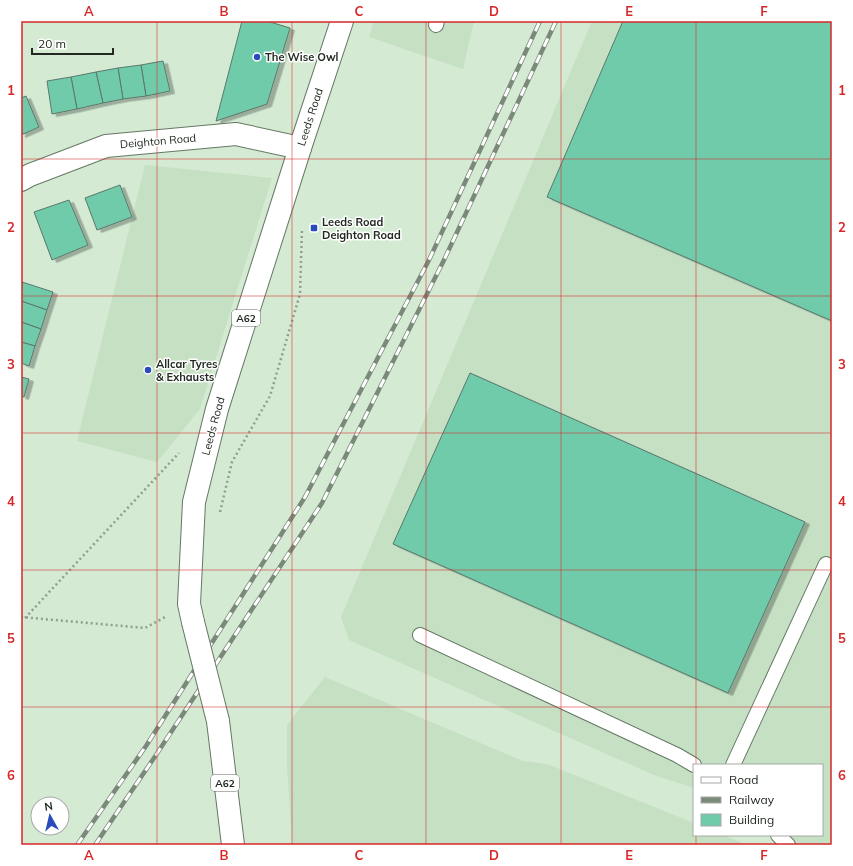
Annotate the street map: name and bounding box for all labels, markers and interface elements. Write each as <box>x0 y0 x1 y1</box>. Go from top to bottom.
text: A <box>84 3 94 19</box>
text: B <box>220 3 229 19</box>
text: C <box>355 3 364 19</box>
text: D <box>489 3 499 19</box>
text: E <box>625 3 633 19</box>
text: F <box>760 3 768 19</box>
scale bar <box>32 30 113 56</box>
text: 20 m <box>38 36 66 51</box>
place label: The Wise Owl <box>265 50 339 64</box>
marker: The Wise Owl <box>252 52 262 62</box>
text: 1 <box>7 82 15 98</box>
text: 1 <box>838 82 846 98</box>
street label: Leeds Road <box>294 86 326 148</box>
street label: Deighton Road <box>119 131 197 151</box>
place label: Leeds Road Deighton Road <box>322 215 401 242</box>
text: 2 <box>7 219 15 235</box>
text: 2 <box>838 219 846 235</box>
marker: Leeds Road Deighton Road <box>309 223 319 233</box>
road number: A62 <box>232 310 260 326</box>
text: 3 <box>7 356 15 372</box>
text: 3 <box>838 356 846 372</box>
place label: Allcar Tyres & Exhausts <box>156 357 218 384</box>
marker: Allcar Tyres & Exhausts <box>143 365 153 375</box>
street label: Leeds Road <box>198 395 228 457</box>
text: 4 <box>7 493 15 509</box>
text: 4 <box>838 493 846 509</box>
text: 5 <box>7 630 15 646</box>
text: 5 <box>838 630 846 646</box>
legend <box>693 764 823 836</box>
text: 6 <box>7 767 15 783</box>
text: 6 <box>838 767 846 783</box>
text: Road <box>729 772 758 787</box>
road number: A62 <box>211 775 239 791</box>
text: Railway <box>729 792 775 807</box>
north arrow <box>30 796 70 836</box>
text: N <box>44 799 54 814</box>
text: Building <box>729 812 774 827</box>
text: A <box>84 847 94 863</box>
text: B <box>220 847 229 863</box>
text: C <box>355 847 364 863</box>
text: D <box>489 847 499 863</box>
text: E <box>625 847 633 863</box>
text: F <box>760 847 768 863</box>

